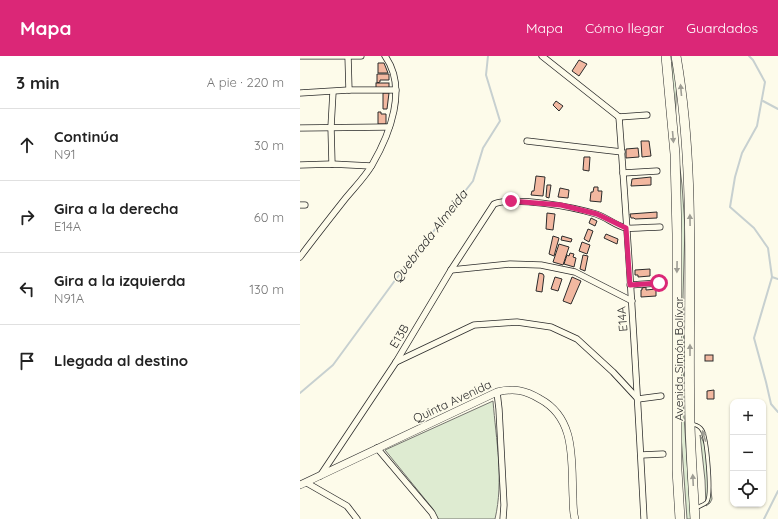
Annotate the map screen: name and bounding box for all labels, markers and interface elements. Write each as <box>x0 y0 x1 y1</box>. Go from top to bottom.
text: Mapa <box>20 16 71 40</box>
text: Mapa <box>526 19 563 37</box>
text: Cómo llegar <box>585 19 664 37</box>
text: Guardados <box>686 19 758 37</box>
text: 3 min <box>16 72 60 93</box>
text: A pie · 220 m <box>207 74 284 90</box>
one-way arrow <box>678 84 684 96</box>
text: Continúa <box>54 127 119 146</box>
one-way arrow <box>670 131 677 143</box>
icon: ahead <box>16 134 38 156</box>
text: 30 m <box>254 137 284 153</box>
text: N91 <box>54 146 76 162</box>
water label: Quebrada Almeida <box>388 185 471 286</box>
route end <box>502 192 520 210</box>
text: Gira a la derecha <box>54 199 179 218</box>
icon: right <box>16 206 38 228</box>
text: 60 m <box>254 209 284 225</box>
one-way arrow <box>687 213 693 226</box>
text: E14A <box>54 218 81 234</box>
one-way arrow <box>674 261 680 274</box>
text: Gira a la izquierda <box>54 271 186 290</box>
route start <box>650 274 668 292</box>
icon: left <box>16 278 38 300</box>
text: 130 m <box>249 281 284 297</box>
text: N91A <box>54 290 84 306</box>
street label: Avenida Simón Bolívar <box>671 297 686 421</box>
street label: E14A <box>613 306 631 332</box>
street label: E13B <box>386 321 412 351</box>
one-way arrow <box>687 343 693 356</box>
icon: arrive <box>16 350 38 372</box>
text: Llegada al destino <box>54 351 188 370</box>
street label: Quinta Avenida <box>410 376 494 426</box>
map controls <box>730 399 766 507</box>
button: + <box>730 399 766 435</box>
one-way arrow <box>701 430 707 442</box>
button: − <box>730 435 766 471</box>
button: locate <box>730 471 766 507</box>
one-way arrow <box>689 474 696 486</box>

